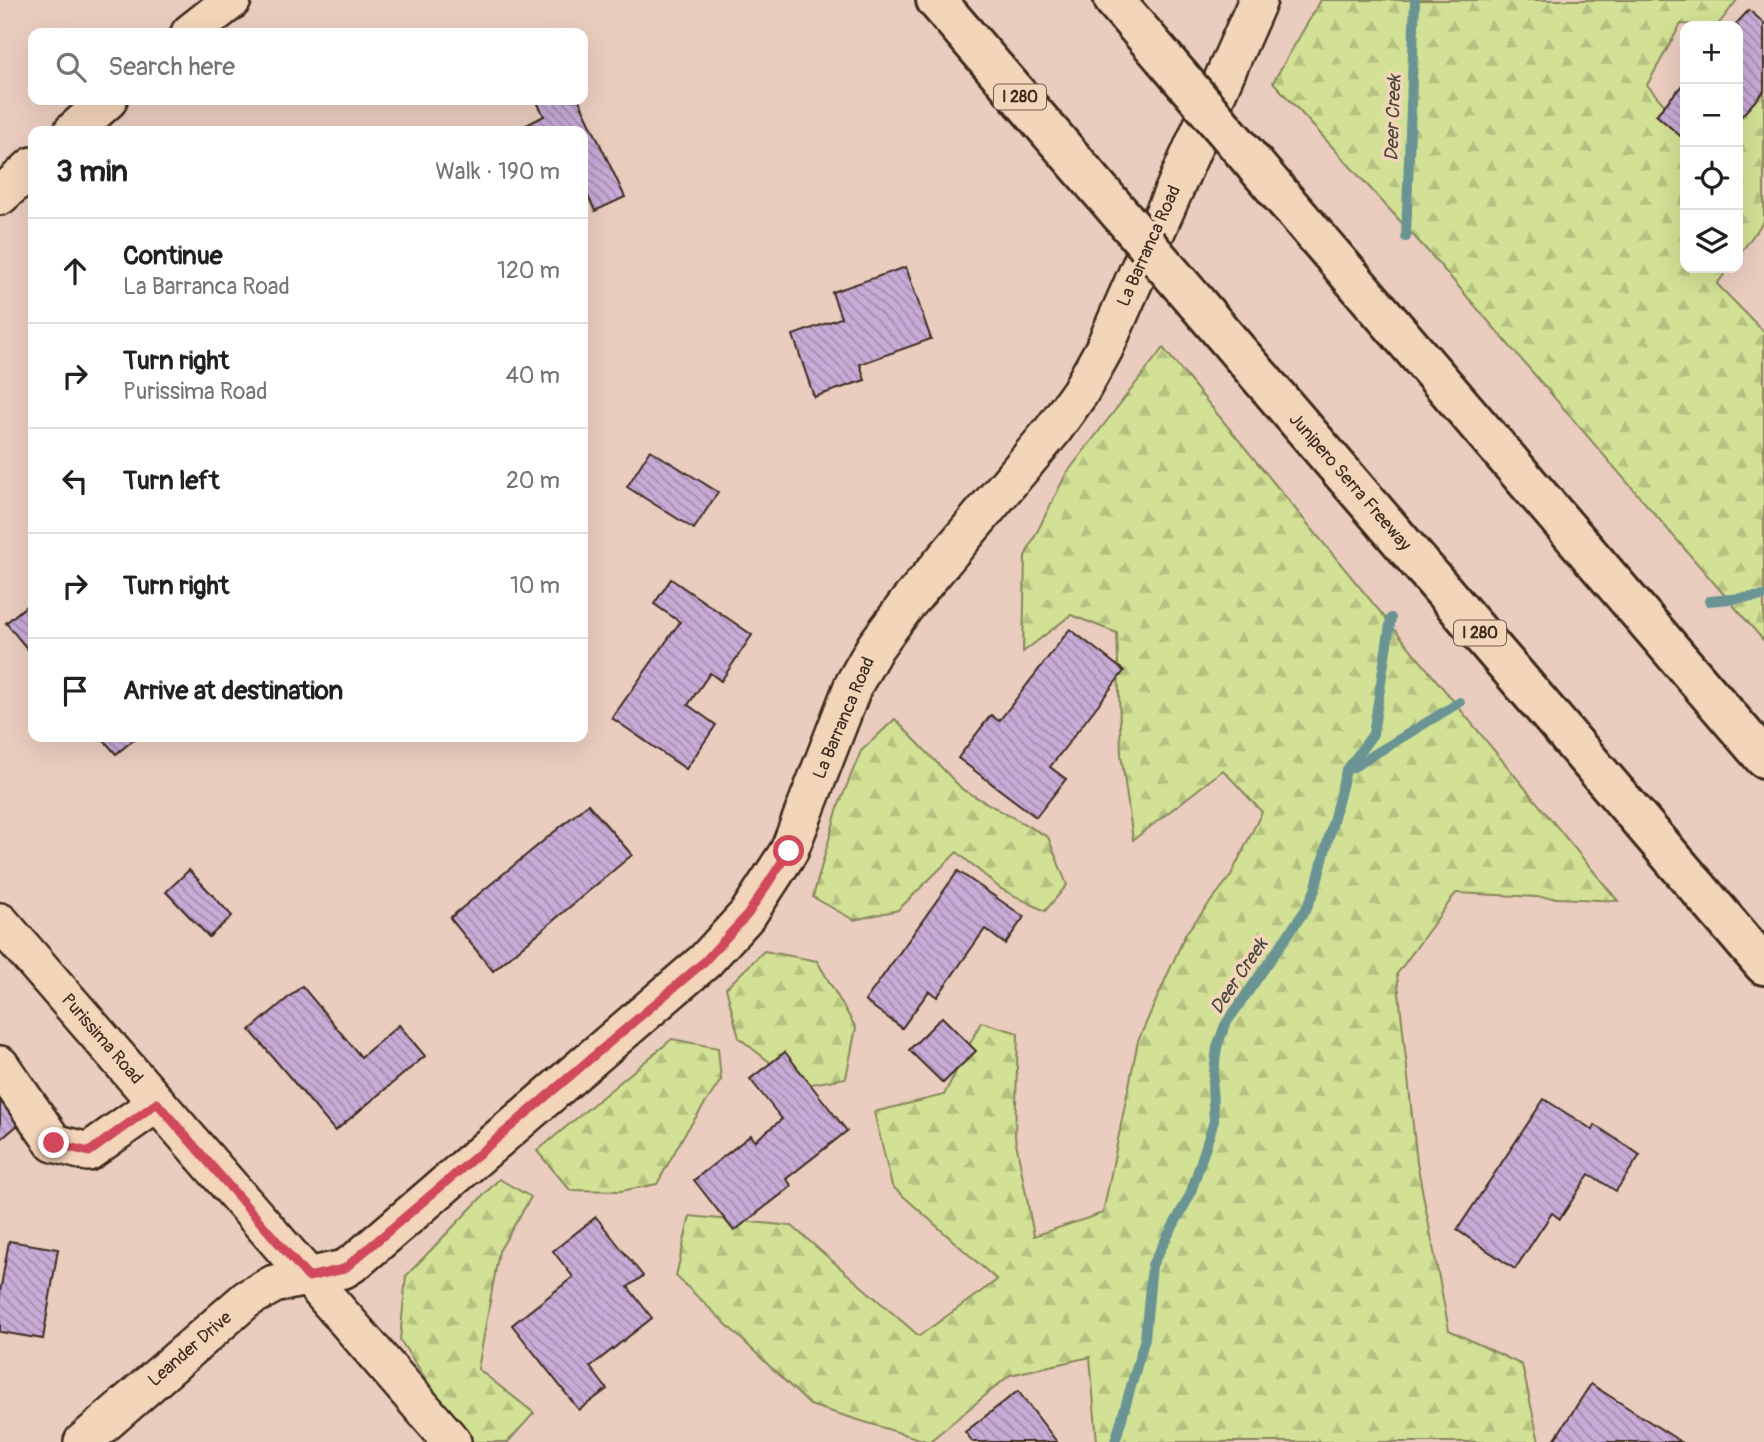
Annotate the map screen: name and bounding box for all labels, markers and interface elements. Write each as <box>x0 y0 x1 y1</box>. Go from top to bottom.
map controls <box>1680 21 1743 273</box>
button: + <box>1680 21 1743 84</box>
search box <box>28 28 588 105</box>
icon: search <box>52 48 90 86</box>
text: Search here <box>108 51 235 83</box>
water label: Deer Creek <box>1380 72 1407 162</box>
button: − <box>1680 84 1743 147</box>
road number: I 280 <box>994 85 1046 110</box>
button: locate <box>1680 147 1743 210</box>
text: 3 min <box>56 153 128 190</box>
text: Walk · 190 m <box>435 157 560 186</box>
street label: La Barranca Road <box>1112 182 1186 310</box>
button: layers <box>1680 210 1743 273</box>
text: Continue <box>123 240 223 272</box>
icon: ahead <box>56 252 94 290</box>
text: 120 m <box>497 256 560 285</box>
text: La Barranca Road <box>123 272 290 301</box>
text: Turn right <box>123 345 229 377</box>
icon: right <box>56 357 94 395</box>
text: 40 m <box>506 361 560 390</box>
text: Purissima Road <box>123 377 267 406</box>
street label: Junipero Serra Freeway <box>1284 408 1416 556</box>
icon: left <box>56 462 94 500</box>
text: Turn left <box>123 465 219 497</box>
text: 20 m <box>506 466 560 495</box>
icon: right <box>56 567 94 605</box>
text: Turn right <box>123 570 229 602</box>
text: 10 m <box>510 571 560 600</box>
road number: I 280 <box>1454 620 1506 646</box>
street label: La Barranca Road <box>808 653 880 783</box>
icon: arrive <box>56 672 94 710</box>
text: Arrive at destination <box>123 675 343 707</box>
route start <box>773 835 804 866</box>
water label: Deer Creek <box>1205 932 1274 1019</box>
street label: Purissima Road <box>56 989 148 1089</box>
route end <box>38 1127 69 1158</box>
street label: Leander Drive <box>143 1306 237 1392</box>

